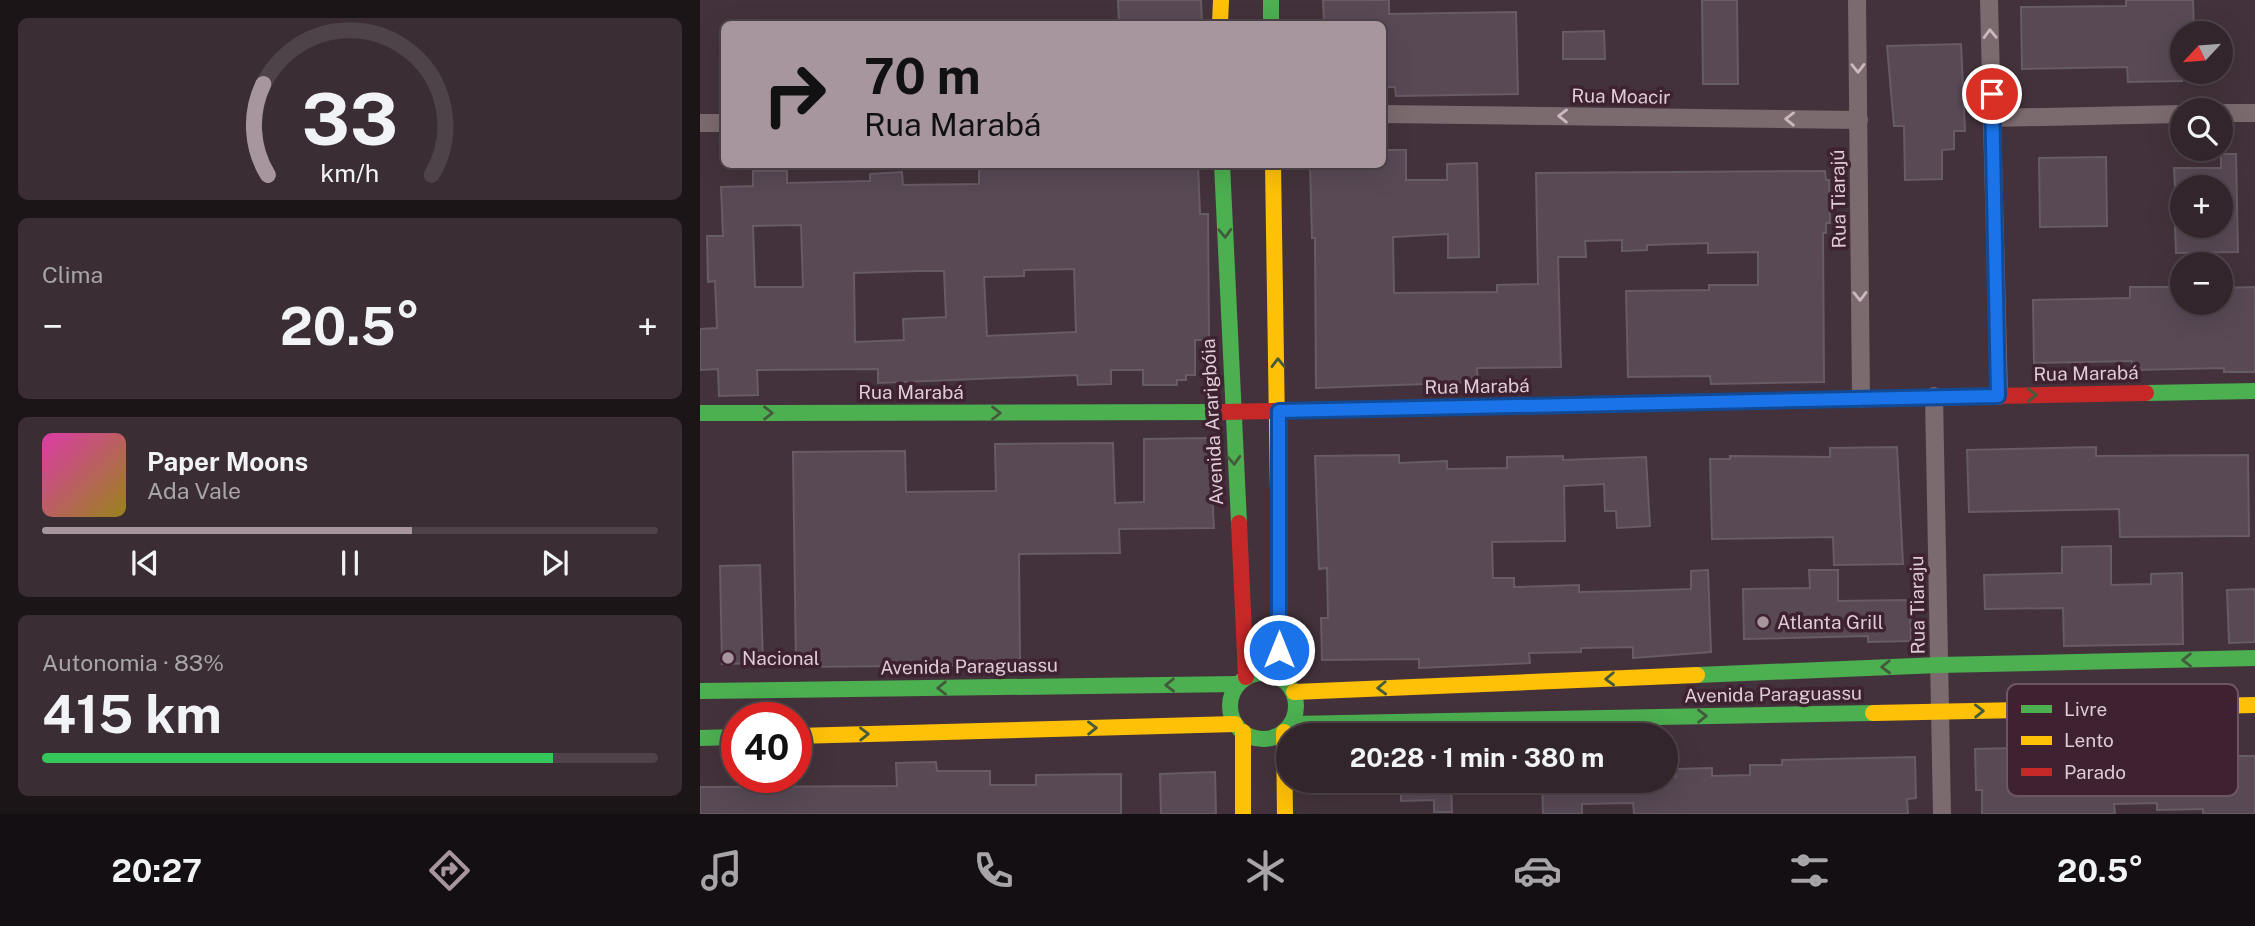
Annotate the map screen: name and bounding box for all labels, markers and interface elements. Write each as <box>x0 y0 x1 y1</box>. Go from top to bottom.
north arrow <box>2170 21 2233 84</box>
map controls <box>2170 21 2233 315</box>
one-way arrow <box>1983 28 1998 39</box>
text: 70 m <box>864 47 981 105</box>
icon: right <box>749 49 840 140</box>
one-way arrow <box>1850 63 1866 74</box>
pin <box>1962 64 2022 124</box>
icon: arrive <box>1973 75 2011 113</box>
text: 33 <box>302 76 398 161</box>
street label: Rua Moacir <box>1571 84 1671 108</box>
button: search <box>2170 98 2233 161</box>
text: Rua Marabá <box>864 106 1042 143</box>
one-way arrow <box>1557 108 1568 124</box>
one-way arrow <box>1785 111 1795 127</box>
street label: Rua Tiarajú <box>1826 149 1850 249</box>
text: km/h <box>321 158 379 188</box>
button: + <box>2170 175 2233 238</box>
one-way arrow <box>1217 227 1232 238</box>
button: − <box>2170 252 2233 315</box>
text: Clima <box>42 261 103 288</box>
one-way arrow <box>1852 291 1868 301</box>
text: 20.5° <box>280 296 420 357</box>
text: − <box>42 304 63 349</box>
text: + <box>637 304 658 349</box>
street label: Avenida Ararigbóia <box>1197 338 1227 506</box>
one-way arrow <box>1270 357 1286 368</box>
street label: Rua Marabá <box>2033 361 2139 385</box>
street label: Rua Marabá <box>1424 374 1530 398</box>
street label: Rua Marabá <box>858 381 964 403</box>
one-way arrow <box>2027 387 2037 403</box>
one-way arrow <box>763 405 774 421</box>
one-way arrow <box>991 405 1001 421</box>
text: Paper Moons <box>147 446 308 477</box>
one-way arrow <box>1227 455 1242 466</box>
text: Ada Vale <box>147 477 241 504</box>
icon: previous <box>126 544 164 582</box>
icon: pause <box>331 544 369 582</box>
icon: next <box>536 544 574 582</box>
street label: Rua Tiaraju <box>1905 555 1929 655</box>
place label: Atlanta Grill <box>1777 611 1883 633</box>
position arrow <box>1242 613 1316 687</box>
marker: Atlanta Grill <box>1755 614 1771 630</box>
place label: Nacional <box>742 647 820 669</box>
text: Autonomia · 83% <box>42 649 224 676</box>
marker: Nacional <box>720 650 736 666</box>
one-way arrow <box>2181 652 2192 667</box>
street label: Avenida Paraguassu <box>880 653 1058 679</box>
one-way arrow <box>1880 659 1891 674</box>
one-way arrow <box>1604 671 1615 686</box>
one-way arrow <box>1164 677 1175 692</box>
one-way arrow <box>937 680 947 696</box>
one-way arrow <box>1377 681 1388 696</box>
street label: Avenida Paraguassu <box>1684 681 1862 707</box>
text: 415 km <box>42 684 222 745</box>
legend <box>2007 684 2238 796</box>
text: Livre <box>2064 698 2107 720</box>
speed limit sign: 40 <box>721 702 812 793</box>
one-way arrow <box>1974 703 1985 718</box>
one-way arrow <box>1698 708 1708 724</box>
one-way arrow <box>1087 720 1098 736</box>
one-way arrow <box>860 726 870 742</box>
text: Lento <box>2064 729 2114 751</box>
text: 20:28 · 1 min · 380 m <box>1350 742 1604 773</box>
text: Parado <box>2064 761 2126 783</box>
icon: directions <box>425 846 474 895</box>
icon: music <box>697 846 746 895</box>
icon: phone <box>969 846 1018 895</box>
icon: climate <box>1241 846 1290 895</box>
icon: car <box>1513 846 1562 895</box>
icon: filters <box>1785 846 1834 895</box>
text: 20:27 <box>112 852 202 889</box>
text: 20.5° <box>2057 852 2143 889</box>

